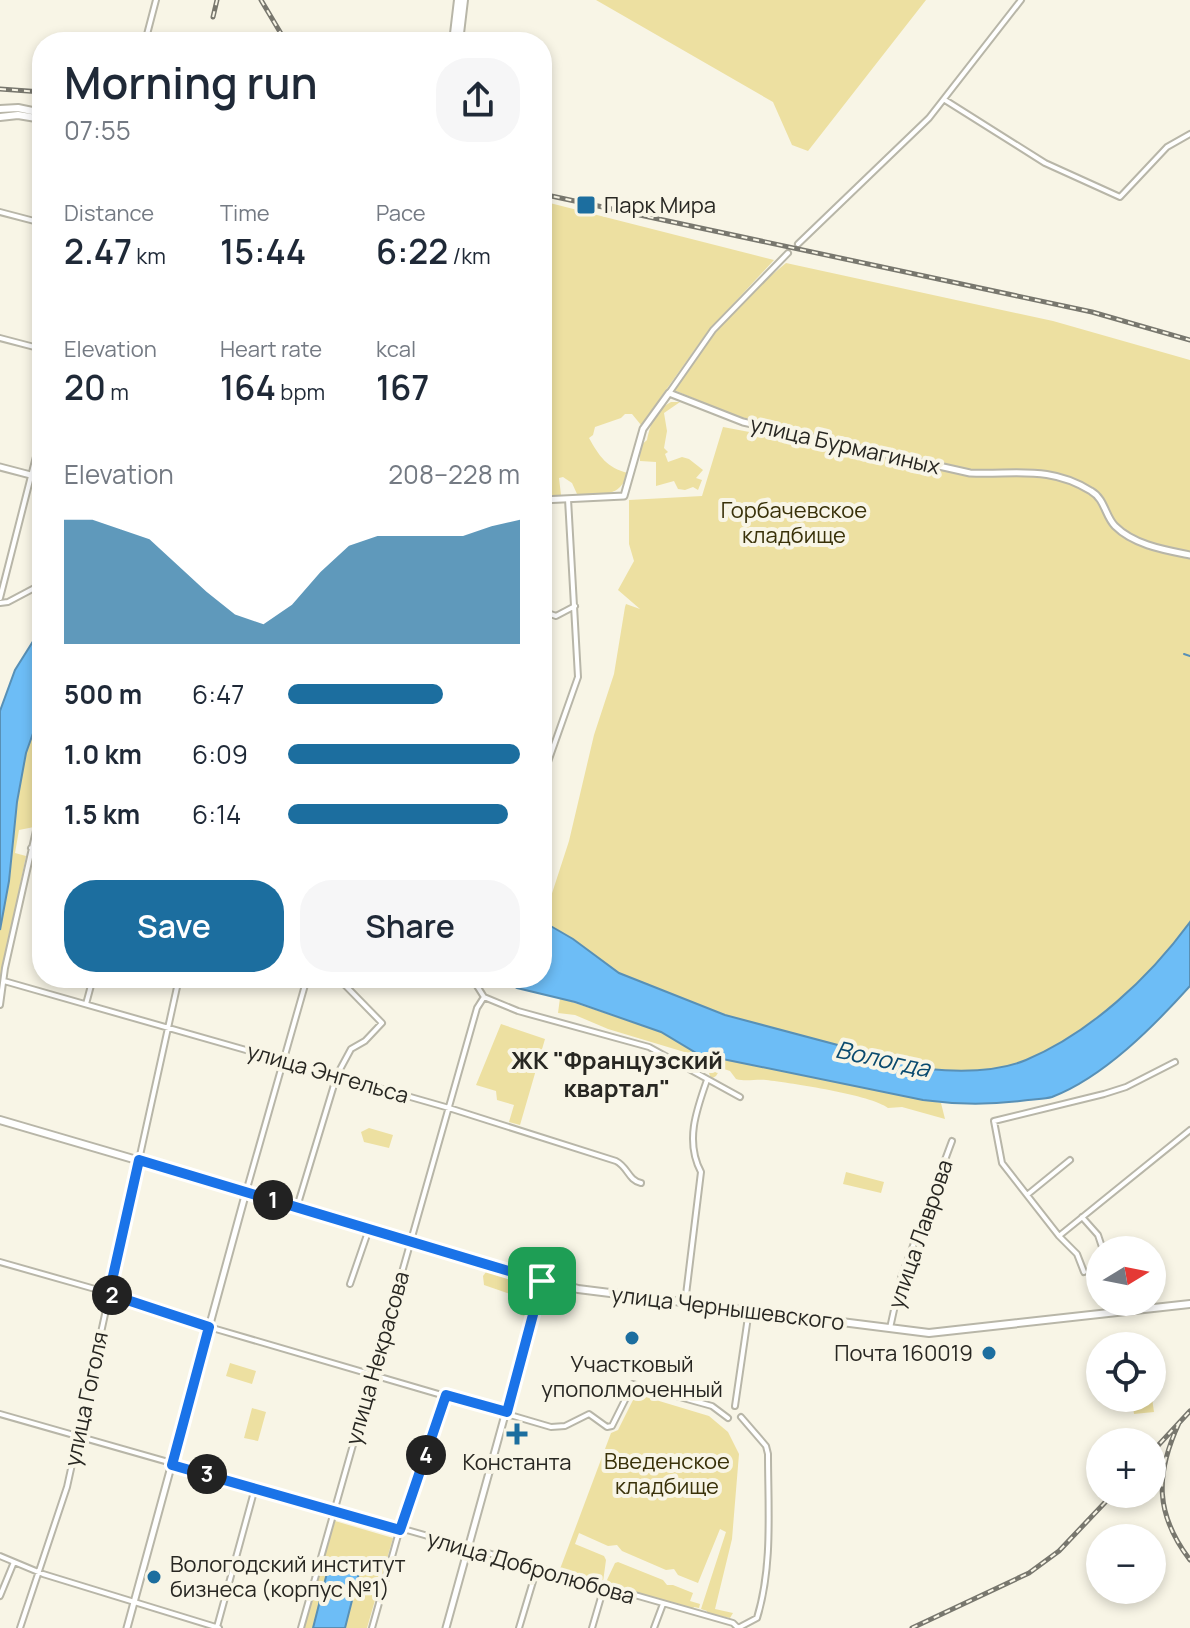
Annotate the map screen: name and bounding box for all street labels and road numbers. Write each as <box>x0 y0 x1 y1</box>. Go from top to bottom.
street label: улица Бурмагиных <box>747 409 943 482</box>
street label: улица Энгельса <box>244 1036 412 1110</box>
street label: улица Лаврова <box>880 1155 960 1313</box>
street label: улица Некрасова <box>338 1268 416 1448</box>
street label: улица Чернышевского <box>610 1279 846 1337</box>
street label: улица Гоголя <box>57 1329 115 1469</box>
street label: улица Добролюбова <box>424 1523 638 1611</box>

